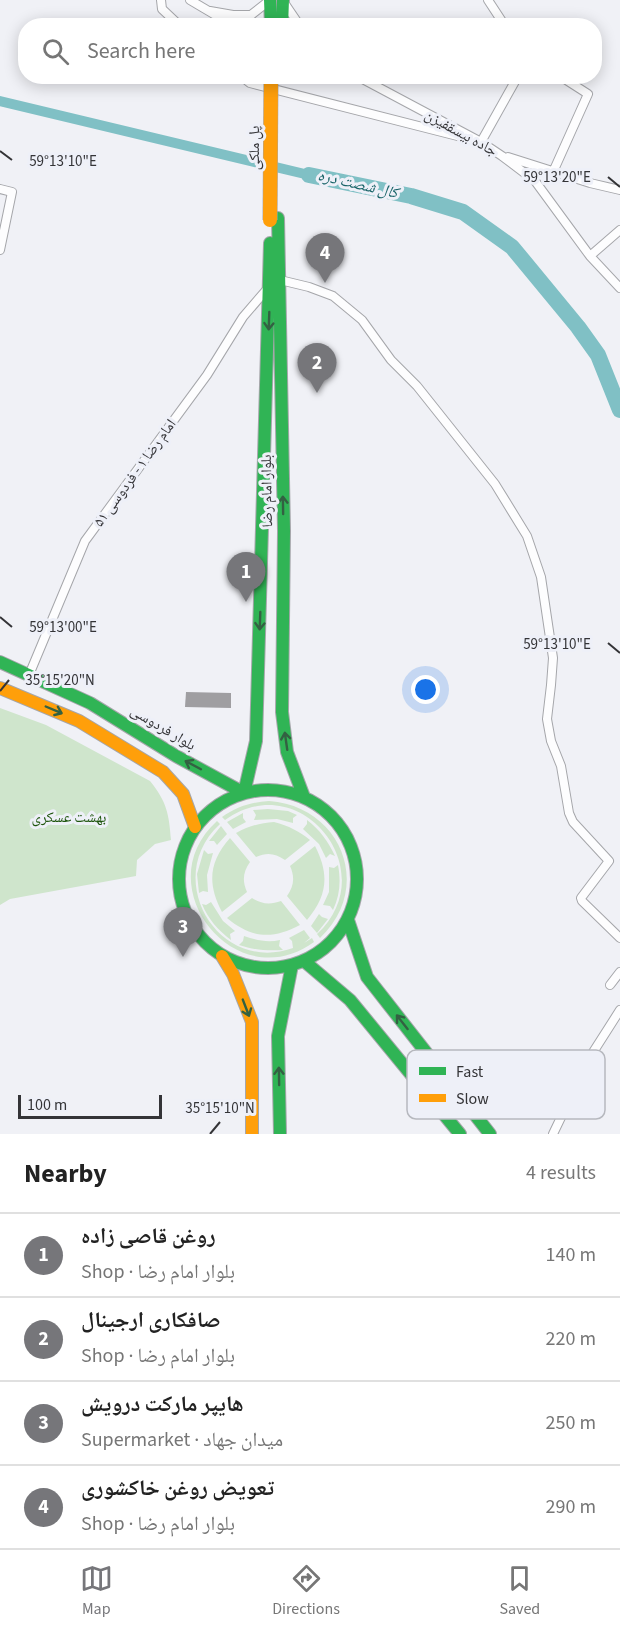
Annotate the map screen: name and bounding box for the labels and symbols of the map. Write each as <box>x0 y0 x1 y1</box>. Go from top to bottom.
street label: جاده بیسقفیزن <box>421 104 501 162</box>
street label: پل ملکی <box>244 126 265 170</box>
text: 59°13'10"E <box>29 151 97 172</box>
water label: کال شصت دره <box>316 164 403 204</box>
text: 59°13'20"E <box>523 167 591 188</box>
pin: 4 <box>306 234 344 283</box>
one-way arrow <box>263 310 274 330</box>
pin: 2 <box>298 344 336 393</box>
street label: امام رضا ۱ - فردوسی ۵۱ <box>89 415 181 531</box>
street label: بلوار امام رضا <box>256 454 278 528</box>
one-way arrow <box>278 495 289 515</box>
pin: 1 <box>226 552 266 602</box>
one-way arrow <box>255 610 266 630</box>
text: 59°13'00"E <box>29 617 97 638</box>
text: 59°13'10"E <box>523 634 591 655</box>
text: 35°15'20"N <box>25 670 95 691</box>
your location <box>411 675 440 704</box>
street label: بلوار فردوسی <box>126 700 200 756</box>
one-way arrow <box>45 706 63 717</box>
one-way arrow <box>280 732 291 752</box>
one-way arrow <box>185 759 202 771</box>
park label: بهشت عسکری <box>32 807 106 828</box>
pin: 3 <box>164 908 202 957</box>
one-way arrow <box>242 999 253 1017</box>
one-way arrow <box>396 1014 409 1030</box>
legend <box>407 1050 605 1119</box>
text: Fast <box>456 1061 484 1083</box>
one-way arrow <box>273 1066 285 1086</box>
text: Slow <box>456 1088 489 1110</box>
scale bar <box>18 1092 162 1120</box>
text: 35°15'10"N <box>185 1098 255 1119</box>

